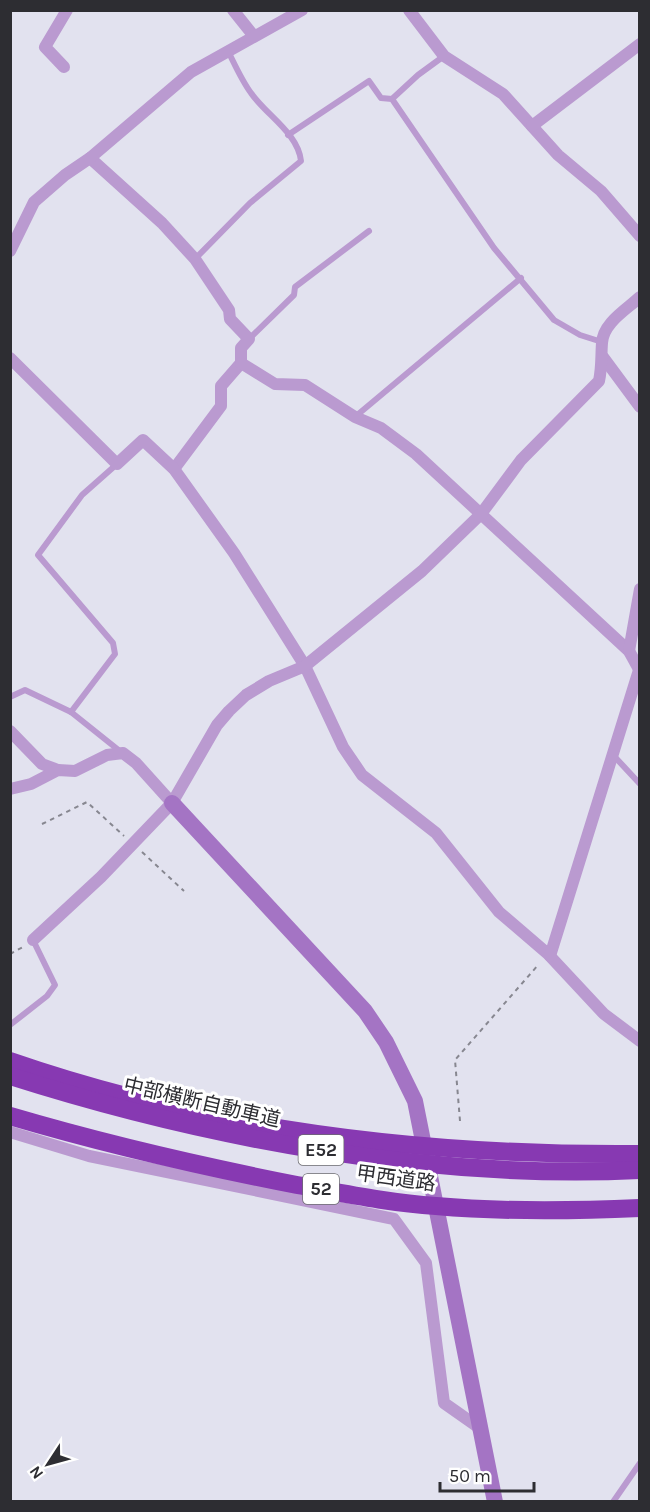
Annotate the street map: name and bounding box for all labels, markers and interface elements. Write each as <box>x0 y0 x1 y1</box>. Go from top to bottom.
street label: 中部横断自動車道 <box>121 1073 282 1132</box>
road number: E52 <box>298 1135 344 1165</box>
street label: 甲西道路 <box>355 1162 437 1195</box>
road number: 52 <box>303 1174 339 1204</box>
north arrow <box>18 1434 78 1494</box>
scale bar <box>440 1455 534 1493</box>
text: N <box>25 1462 47 1483</box>
text: 50 m <box>449 1465 491 1487</box>

